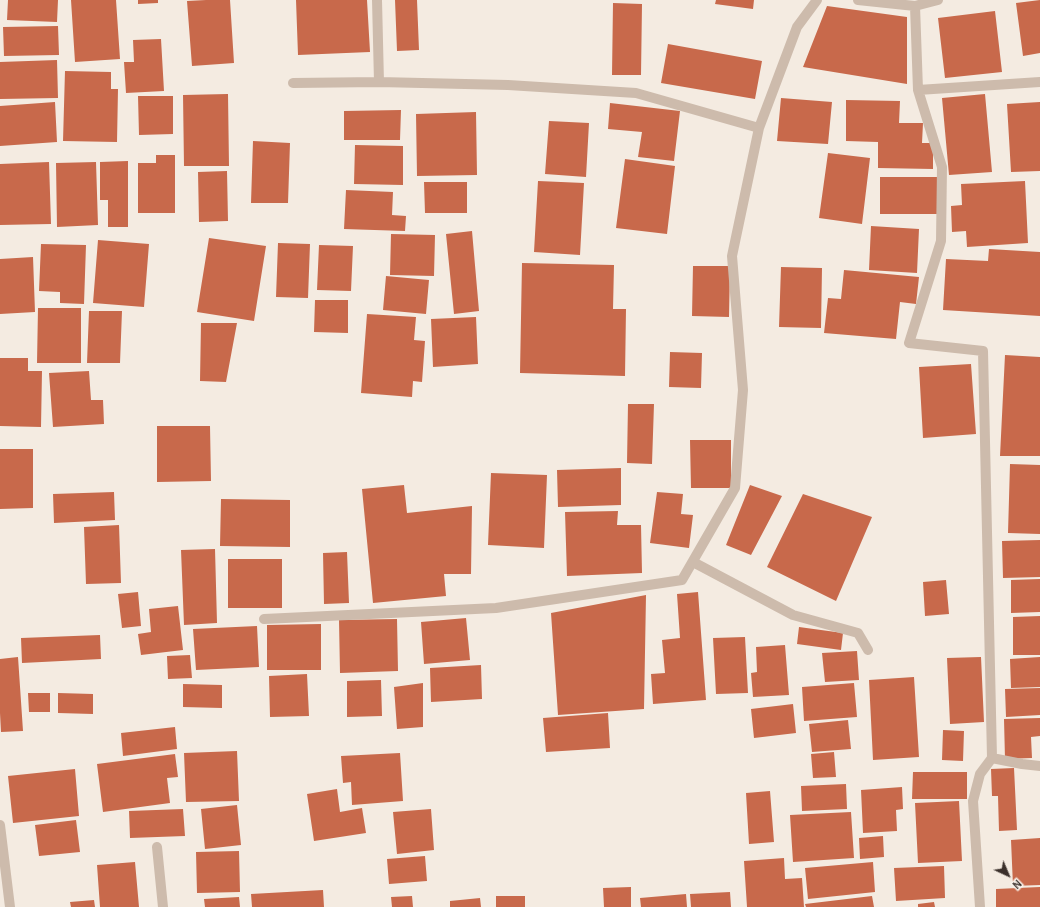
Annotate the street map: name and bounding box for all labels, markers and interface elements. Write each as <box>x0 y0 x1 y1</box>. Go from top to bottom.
north arrow <box>988 855 1028 895</box>
text: N <box>1009 877 1024 891</box>

